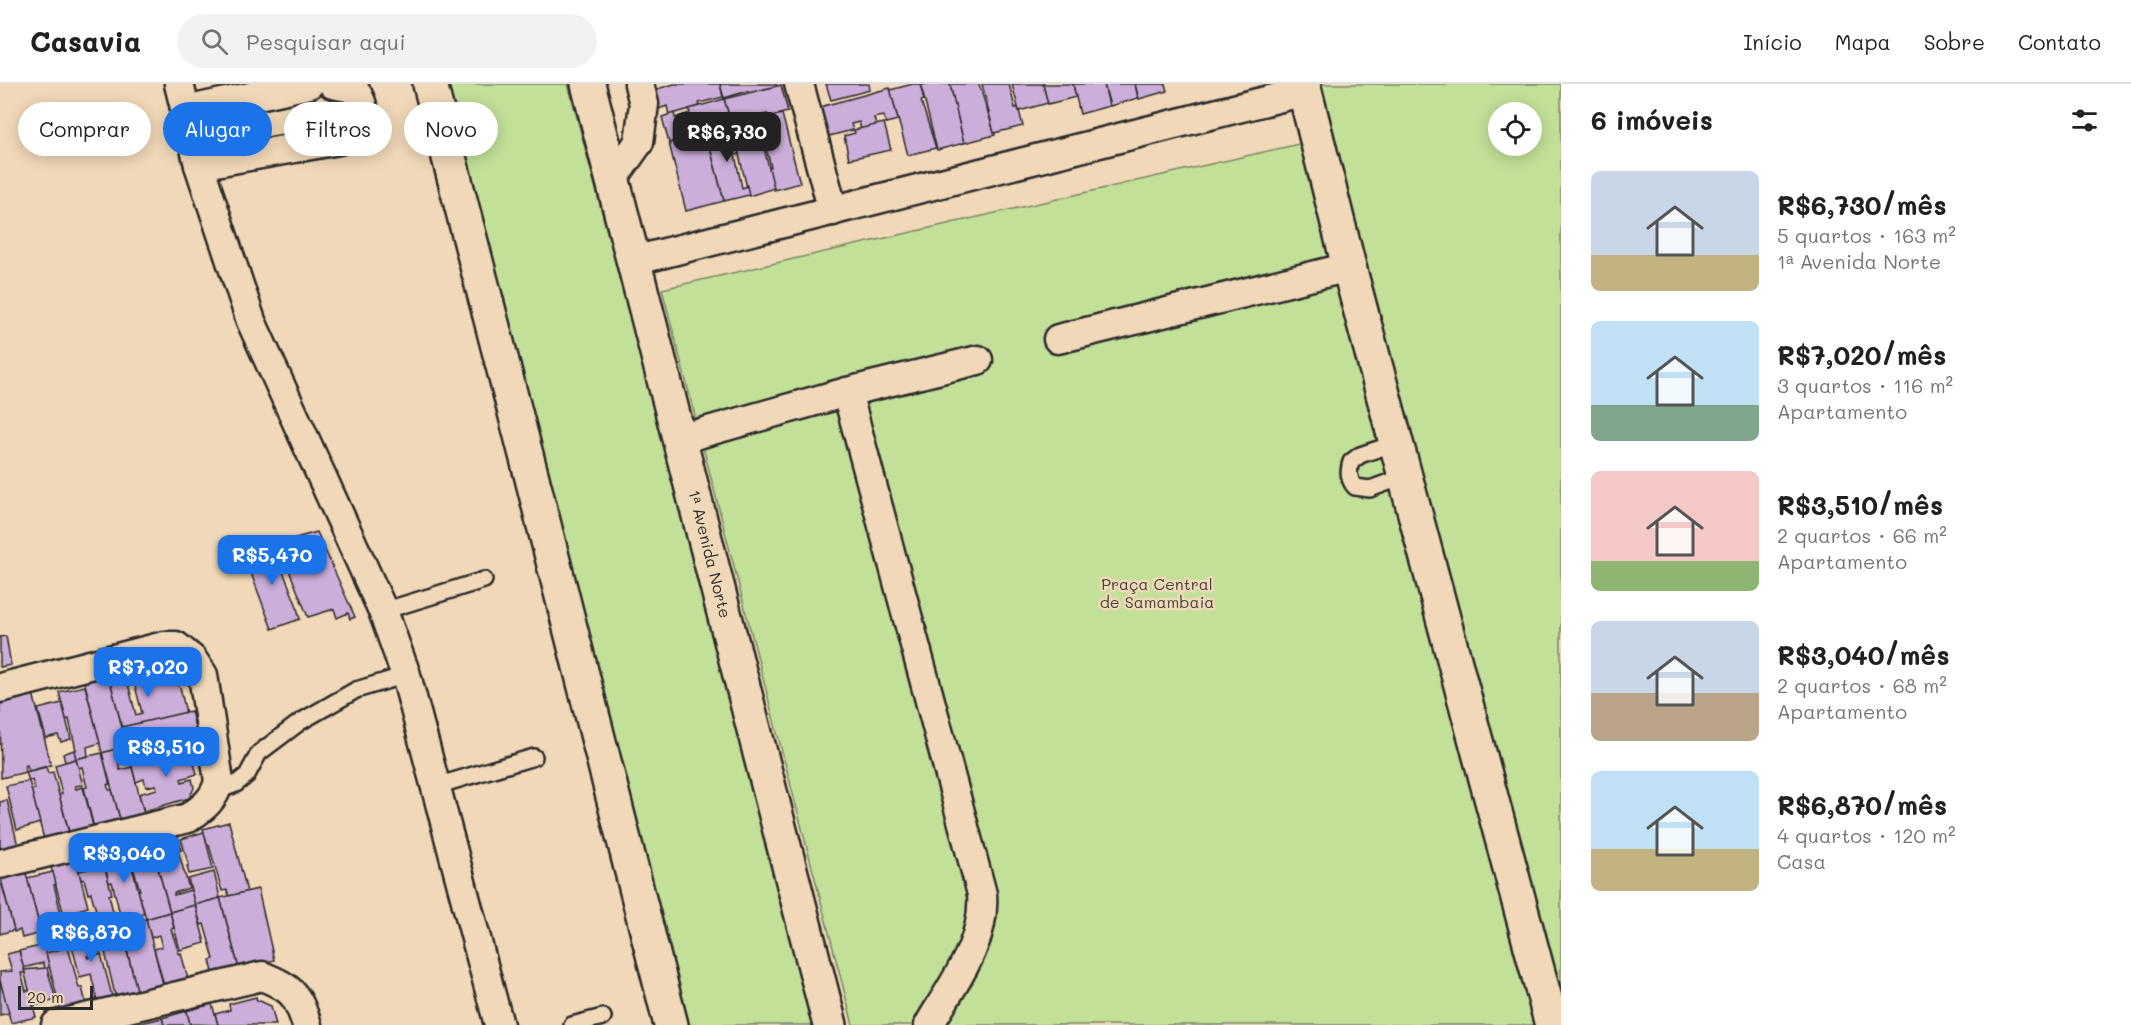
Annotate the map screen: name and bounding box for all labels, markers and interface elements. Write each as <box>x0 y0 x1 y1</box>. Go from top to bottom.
search box <box>177 14 597 68</box>
text: Casavia <box>30 23 141 59</box>
icon: search <box>198 25 231 58</box>
text: Pesquisar aqui <box>246 27 406 56</box>
text: Início <box>1743 28 1802 55</box>
text: Mapa <box>1835 28 1891 55</box>
text: Sobre <box>1924 28 1985 55</box>
text: Contato <box>2018 28 2101 55</box>
chip: Comprar <box>18 102 151 156</box>
chip: Alugar <box>163 102 272 156</box>
chip: Filtros <box>284 102 392 156</box>
chip: Novo <box>404 102 498 156</box>
map controls <box>1488 102 1542 156</box>
button: locate <box>1488 102 1542 156</box>
text: 6 imóveis <box>1591 103 1713 137</box>
icon: filters <box>2068 104 2101 137</box>
pin: R$6,730 <box>672 112 782 163</box>
text: R$6,730 <box>687 118 767 144</box>
text: R$6,730/mês <box>1777 188 1947 222</box>
icon: home <box>1639 195 1711 267</box>
text: 5 quartos · 163 m² <box>1777 222 1956 248</box>
text: 1ᵃ Avenida Norte <box>1777 248 1941 274</box>
text: R$7,020/mês <box>1777 338 1946 372</box>
icon: home <box>1639 345 1711 417</box>
text: 3 quartos · 116 m² <box>1777 372 1953 398</box>
text: Apartamento <box>1777 398 1907 424</box>
street label: 1ᵃ Avenida Norte <box>684 488 737 620</box>
text: R$3,510/mês <box>1777 488 1943 522</box>
icon: home <box>1639 495 1711 567</box>
text: 2 quartos · 66 m² <box>1777 522 1947 548</box>
pin: R$5,470 <box>217 535 327 586</box>
text: R$5,470 <box>232 541 312 567</box>
text: Apartamento <box>1777 548 1907 574</box>
park label: Praça Central de Samambaia <box>1100 573 1214 612</box>
text: R$3,040/mês <box>1777 638 1950 672</box>
icon: home <box>1639 645 1711 717</box>
pin: R$7,020 <box>93 647 203 698</box>
text: R$7,020 <box>108 653 188 679</box>
text: 2 quartos · 68 m² <box>1777 672 1947 698</box>
text: Apartamento <box>1777 698 1907 724</box>
pin: R$3,510 <box>111 727 221 778</box>
text: R$3,510 <box>127 733 205 759</box>
text: R$6,870/mês <box>1777 788 1947 822</box>
icon: home <box>1639 795 1711 867</box>
text: 4 quartos · 120 m² <box>1777 822 1956 848</box>
pin: R$3,040 <box>69 833 179 884</box>
text: R$3,040 <box>83 839 165 865</box>
text: Casa <box>1777 848 1826 874</box>
pin: R$6,870 <box>36 912 146 963</box>
text: R$6,870 <box>51 918 131 944</box>
scale bar <box>18 983 93 1010</box>
text: 20 m <box>27 986 64 1007</box>

